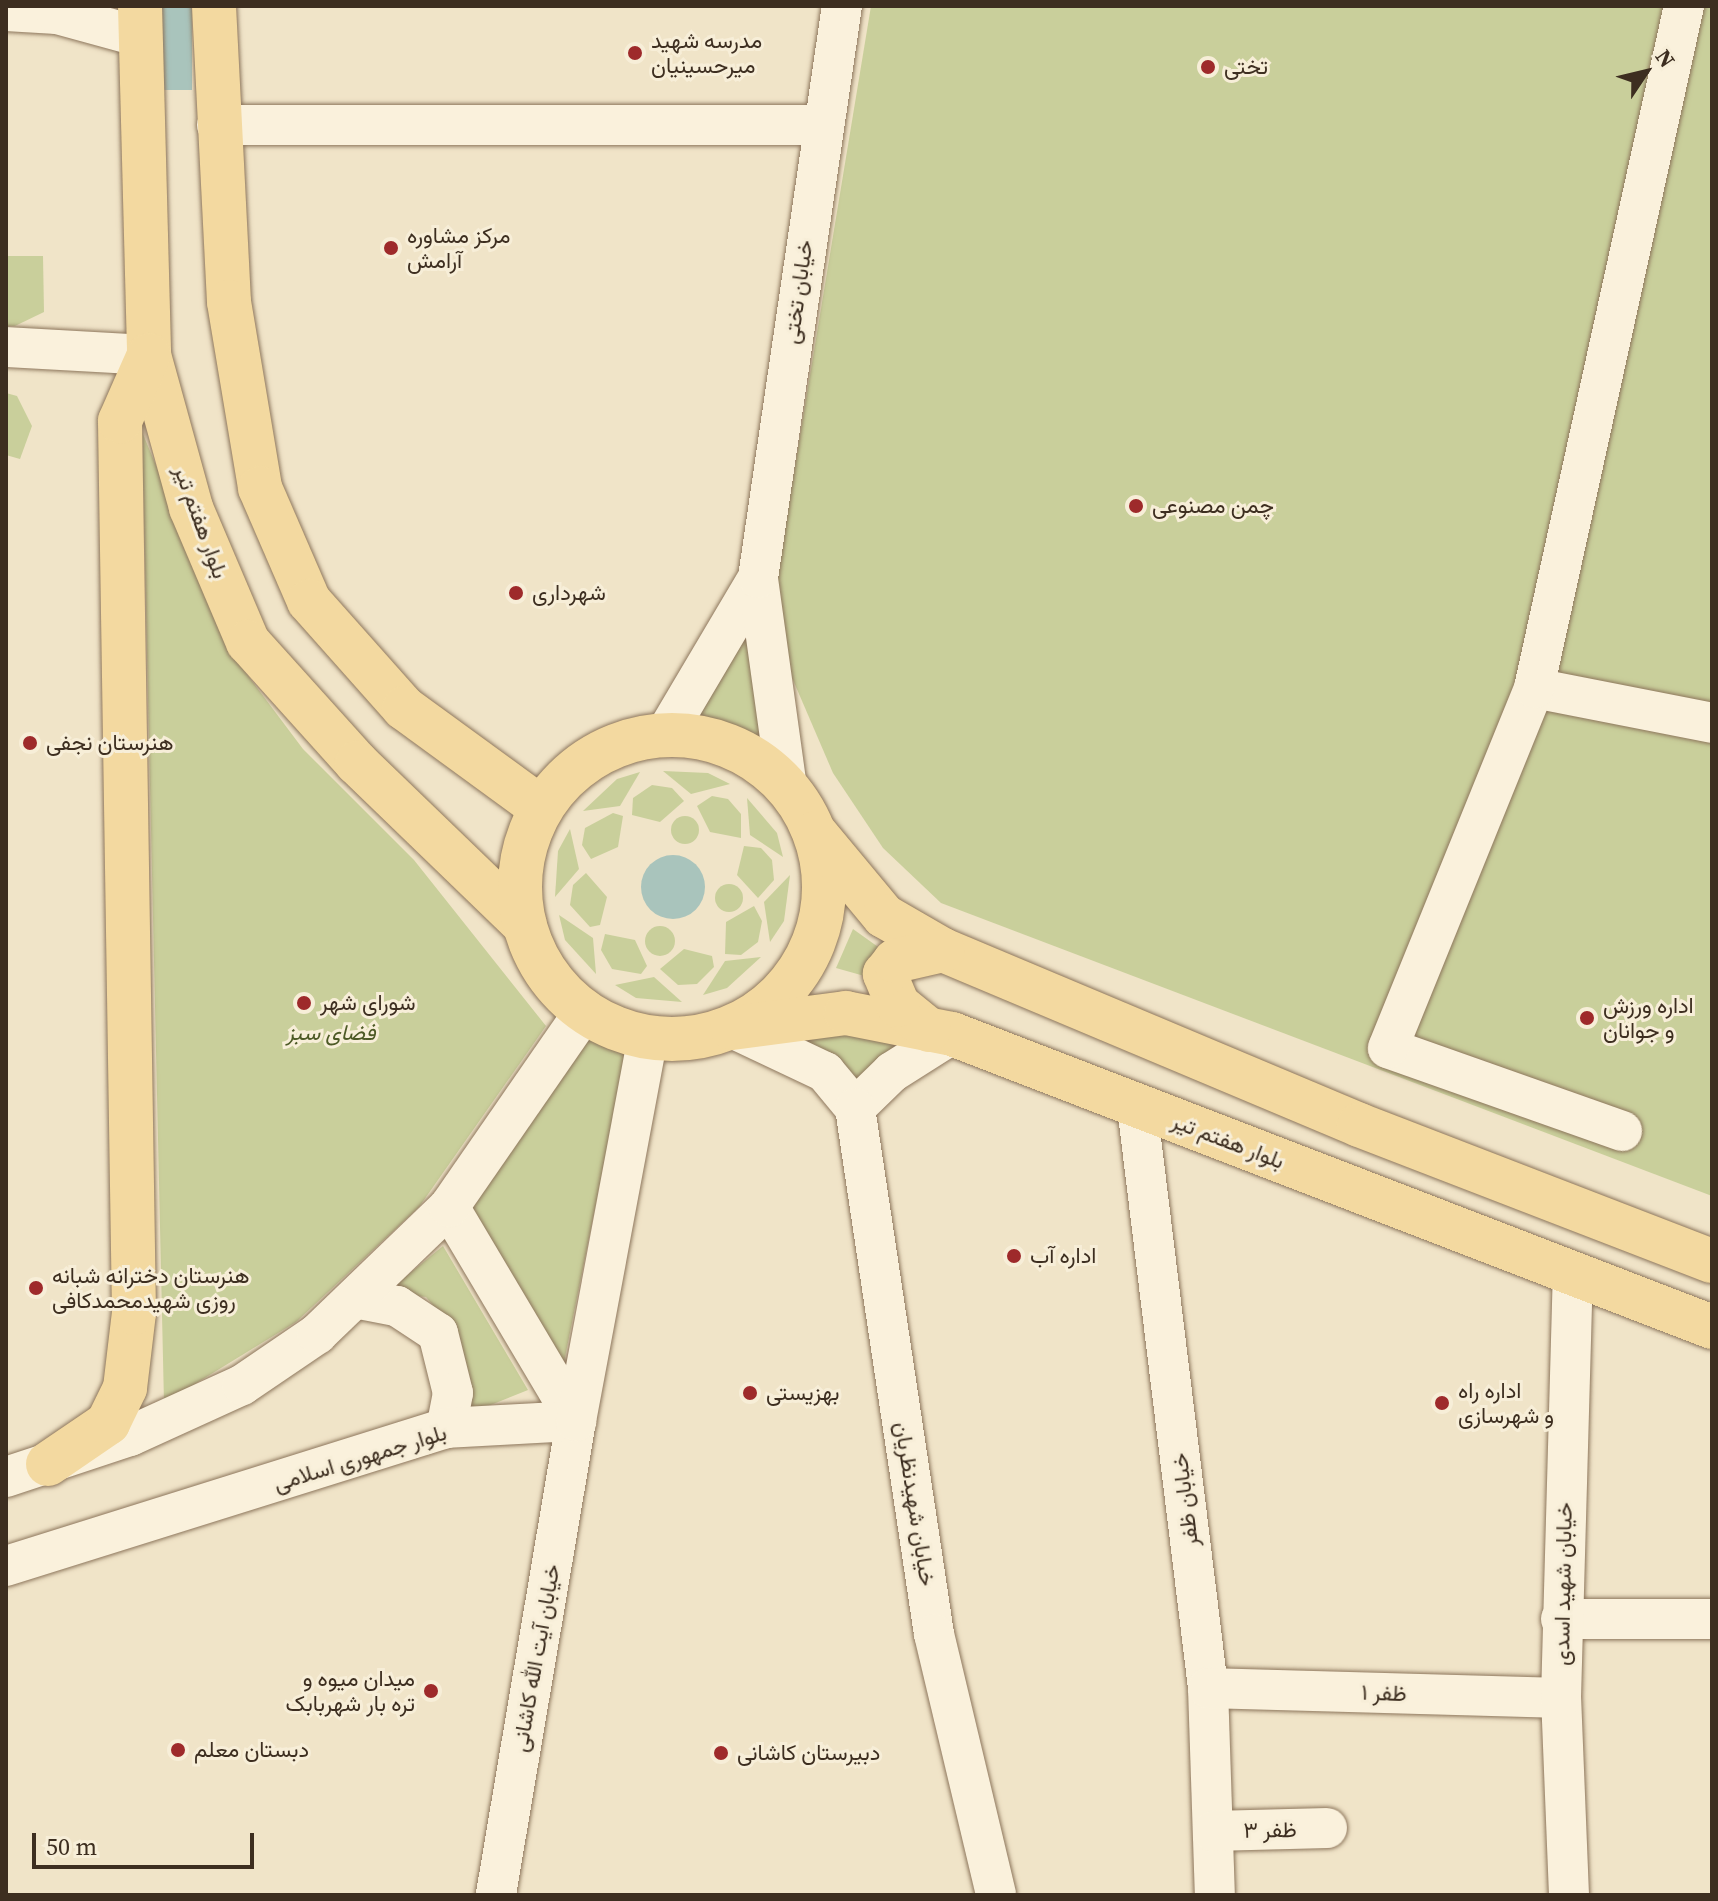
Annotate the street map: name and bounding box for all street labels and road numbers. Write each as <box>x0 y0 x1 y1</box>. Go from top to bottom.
street label: خیابان تختی <box>778 238 818 346</box>
street label: بلوار هفتم تیر <box>168 462 234 582</box>
street label: بلوار هفتم تیر <box>1168 1107 1288 1175</box>
street label: بلوار جمهوری اسلامی <box>270 1419 450 1497</box>
street label: خیابان شهیدنظریان <box>889 1420 941 1588</box>
street label: خیابان ظفر <box>1166 1451 1204 1549</box>
street label: خیابان شهید اسدی <box>1548 1502 1578 1666</box>
street label: خیابان آیت الله کاشانی <box>506 1562 566 1754</box>
street label: ظفر ۱ <box>1361 1679 1407 1707</box>
street label: ظفر ۳ <box>1243 1816 1297 1844</box>

